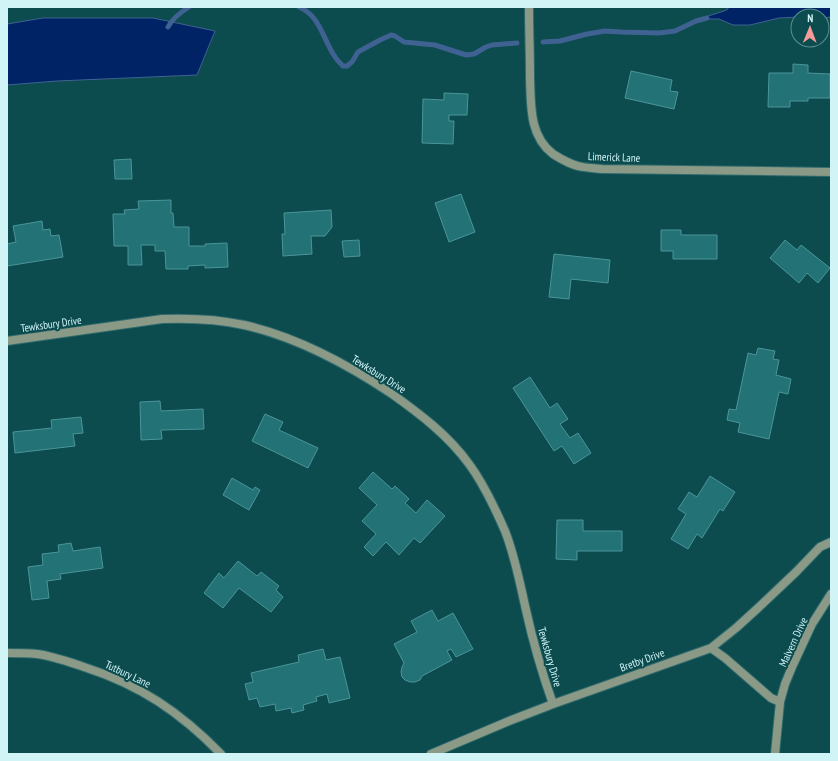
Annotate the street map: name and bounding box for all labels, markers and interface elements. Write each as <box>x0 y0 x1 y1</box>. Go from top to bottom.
north arrow <box>790 8 830 48</box>
text: N <box>807 11 813 25</box>
street label: Limerick Lane <box>588 149 641 165</box>
street label: Tewksbury Drive <box>20 313 83 335</box>
street label: Tewksbury Drive <box>349 352 409 396</box>
street label: Malvern Drive <box>775 615 811 669</box>
street label: Tewksbury Drive <box>535 626 565 689</box>
street label: Bretby Drive <box>618 645 667 675</box>
street label: Tutbury Lane <box>103 657 153 691</box>

